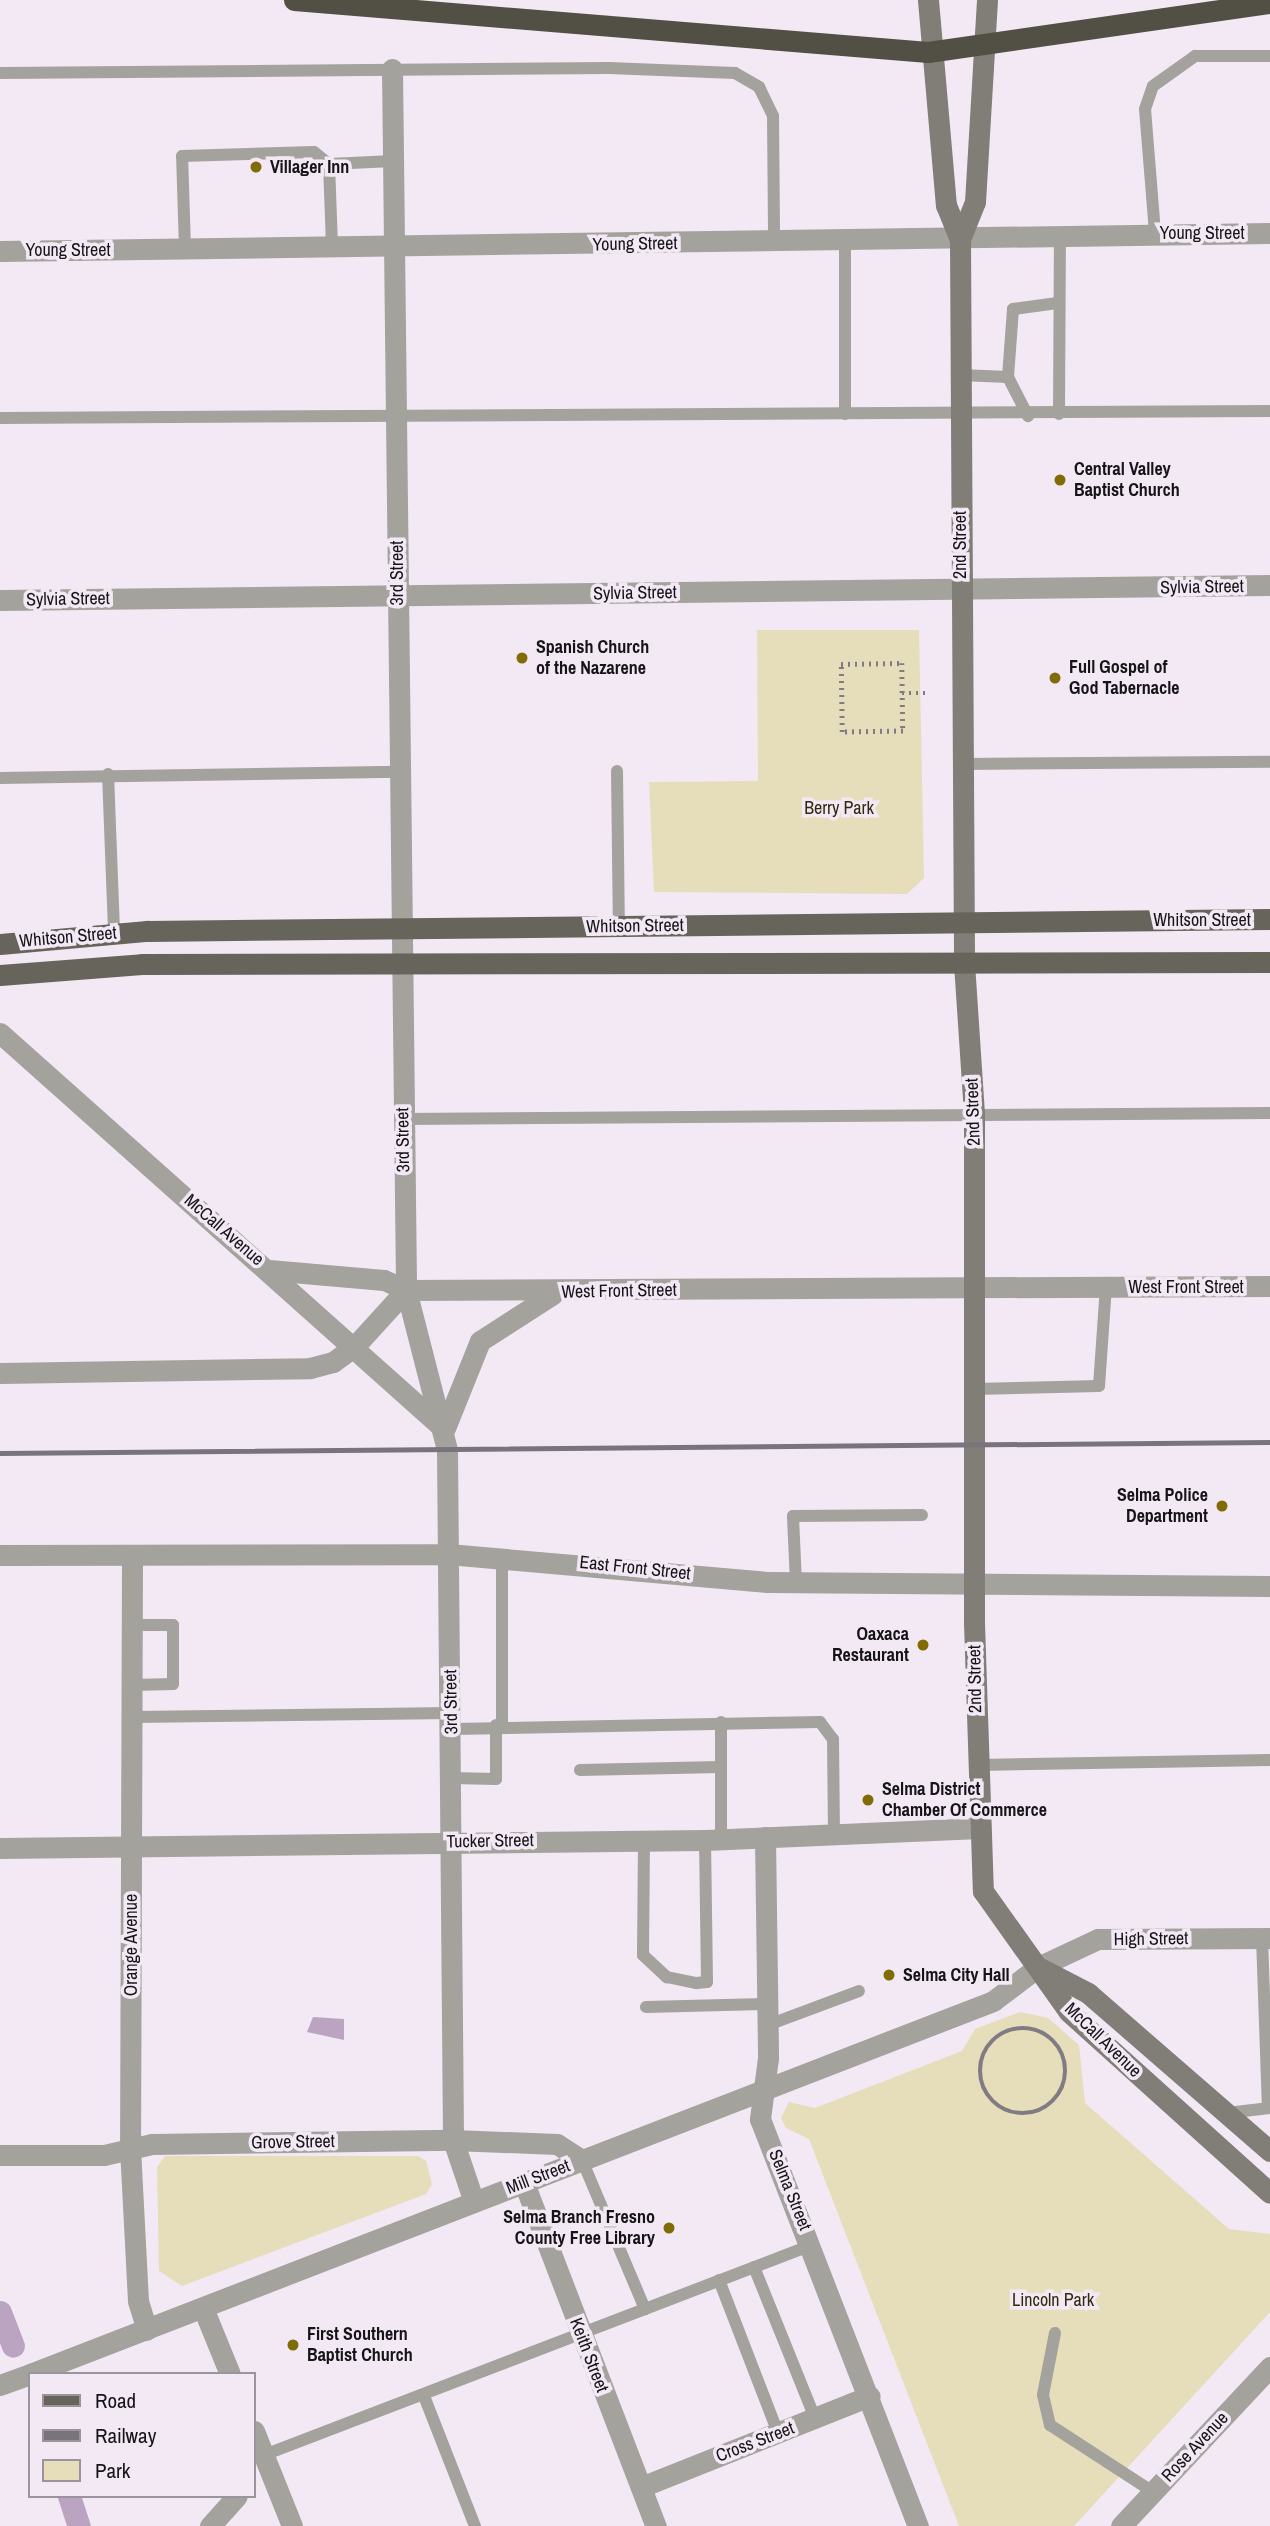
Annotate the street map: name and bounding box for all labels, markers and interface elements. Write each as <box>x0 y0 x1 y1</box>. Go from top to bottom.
place label: Villager Inn <box>270 156 349 178</box>
marker: Villager Inn <box>248 159 264 175</box>
street label: Young Street <box>1160 222 1244 244</box>
street label: Young Street <box>592 232 678 256</box>
street label: Young Street <box>26 239 110 261</box>
place label: Central Valley Baptist Church <box>1074 459 1180 502</box>
marker: Central Valley Baptist Church <box>1052 472 1068 488</box>
street label: 2nd Street <box>949 511 971 579</box>
street label: 3rd Street <box>386 541 408 605</box>
street label: Sylvia Street <box>1160 575 1244 599</box>
street label: Sylvia Street <box>593 581 677 605</box>
street label: Sylvia Street <box>26 587 110 611</box>
place label: Spanish Church of the Nazarene <box>536 637 649 680</box>
marker: Spanish Church of the Nazarene <box>514 650 530 666</box>
place label: Full Gospel of God Tabernacle <box>1069 657 1179 700</box>
marker: Full Gospel of God Tabernacle <box>1047 670 1063 686</box>
park label: Berry Park <box>804 797 874 819</box>
street label: Whitson Street <box>1153 909 1251 931</box>
street label: Whitson Street <box>586 914 684 938</box>
street label: Whitson Street <box>18 922 118 952</box>
street label: 2nd Street <box>961 1078 985 1146</box>
street label: 3rd Street <box>392 1107 414 1173</box>
street label: McCall Avenue <box>180 1189 268 1271</box>
street label: West Front Street <box>1128 1276 1244 1298</box>
street label: West Front Street <box>561 1279 677 1303</box>
place label: Selma Police Department <box>1117 1485 1208 1528</box>
marker: Selma Police Department <box>1214 1498 1230 1514</box>
street label: East Front Street <box>578 1551 692 1585</box>
place label: Oaxaca Restaurant <box>832 1624 909 1666</box>
marker: Oaxaca Restaurant <box>915 1637 931 1653</box>
street label: 2nd Street <box>964 1645 986 1713</box>
street label: 3rd Street <box>440 1669 462 1735</box>
place label: Selma District Chamber Of Commerce <box>882 1779 1047 1822</box>
marker: Selma District Chamber Of Commerce <box>860 1792 876 1808</box>
street label: Tucker Street <box>446 1829 534 1853</box>
street label: Orange Avenue <box>120 1893 142 1997</box>
street label: High Street <box>1113 1928 1189 1950</box>
place label: Selma City Hall <box>903 1964 1010 1986</box>
marker: Selma City Hall <box>881 1967 897 1983</box>
street label: McCall Avenue <box>1060 1998 1146 2082</box>
street label: Grove Street <box>251 2130 335 2154</box>
street label: Selma Street <box>764 2146 816 2234</box>
street label: Mill Street <box>503 2155 573 2199</box>
place label: Selma Branch Fresno County Free Library <box>503 2207 655 2250</box>
marker: Selma Branch Fresno County Free Library <box>661 2220 677 2236</box>
park label: Lincoln Park <box>1012 2289 1094 2311</box>
street label: Keith Street <box>565 2315 613 2395</box>
place label: First Southern Baptist Church <box>307 2324 413 2366</box>
marker: First Southern Baptist Church <box>285 2337 301 2353</box>
legend <box>28 2372 256 2498</box>
text: Road <box>95 2386 136 2415</box>
street label: Rose Avenue <box>1157 2407 1233 2487</box>
street label: Cross Street <box>713 2417 797 2467</box>
text: Railway <box>95 2421 156 2450</box>
text: Park <box>95 2456 130 2485</box>

